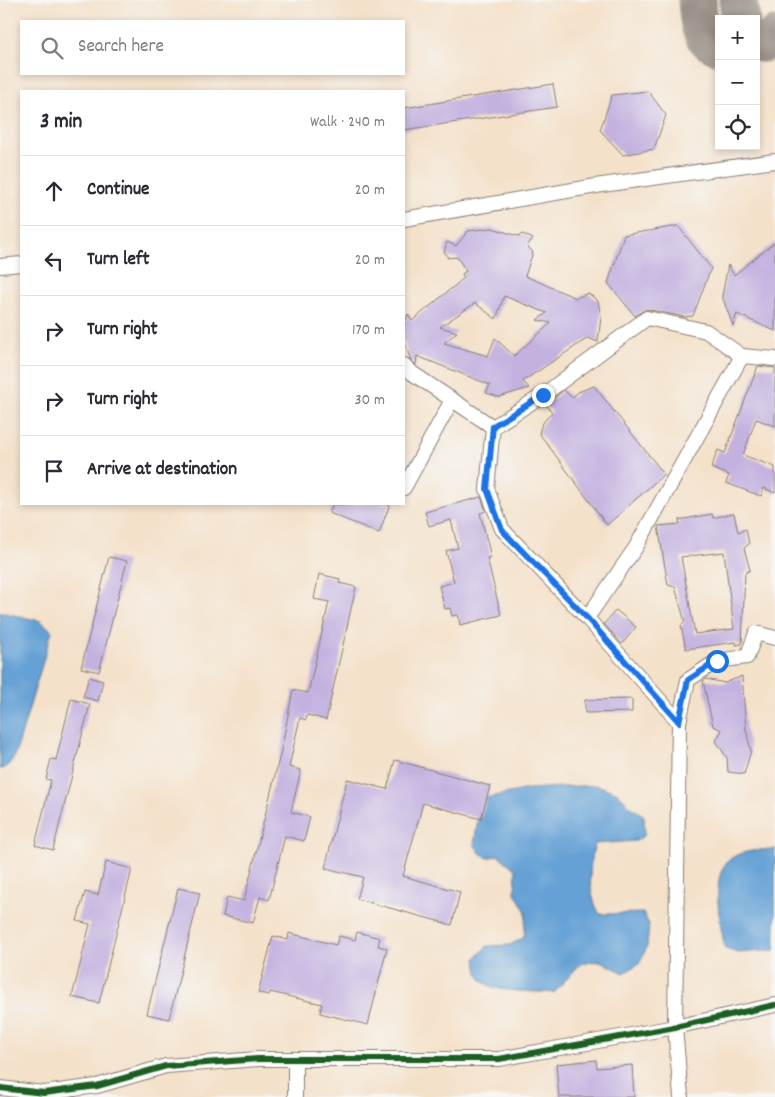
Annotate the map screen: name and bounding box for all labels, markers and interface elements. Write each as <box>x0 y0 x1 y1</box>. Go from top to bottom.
map controls <box>715 15 760 150</box>
button: + <box>715 15 760 60</box>
search box <box>20 20 405 75</box>
icon: search <box>38 34 66 62</box>
text: Search here <box>78 34 164 61</box>
button: − <box>715 60 760 105</box>
button: locate <box>715 105 760 150</box>
text: 3 min <box>40 108 82 138</box>
text: Walk · 240 m <box>310 111 385 134</box>
icon: ahead <box>40 177 68 205</box>
text: Continue <box>87 177 149 204</box>
text: 20 m <box>355 179 385 202</box>
icon: left <box>40 247 68 275</box>
text: Turn left <box>87 247 150 274</box>
text: 20 m <box>355 249 385 272</box>
icon: right <box>40 317 68 345</box>
text: Turn right <box>87 317 158 344</box>
text: 170 m <box>352 319 385 342</box>
route end <box>532 384 555 407</box>
icon: right <box>40 387 68 415</box>
text: Turn right <box>87 387 158 414</box>
text: 30 m <box>355 389 385 412</box>
icon: arrive <box>40 457 68 485</box>
text: Arrive at destination <box>87 457 237 484</box>
route start <box>706 650 729 673</box>

